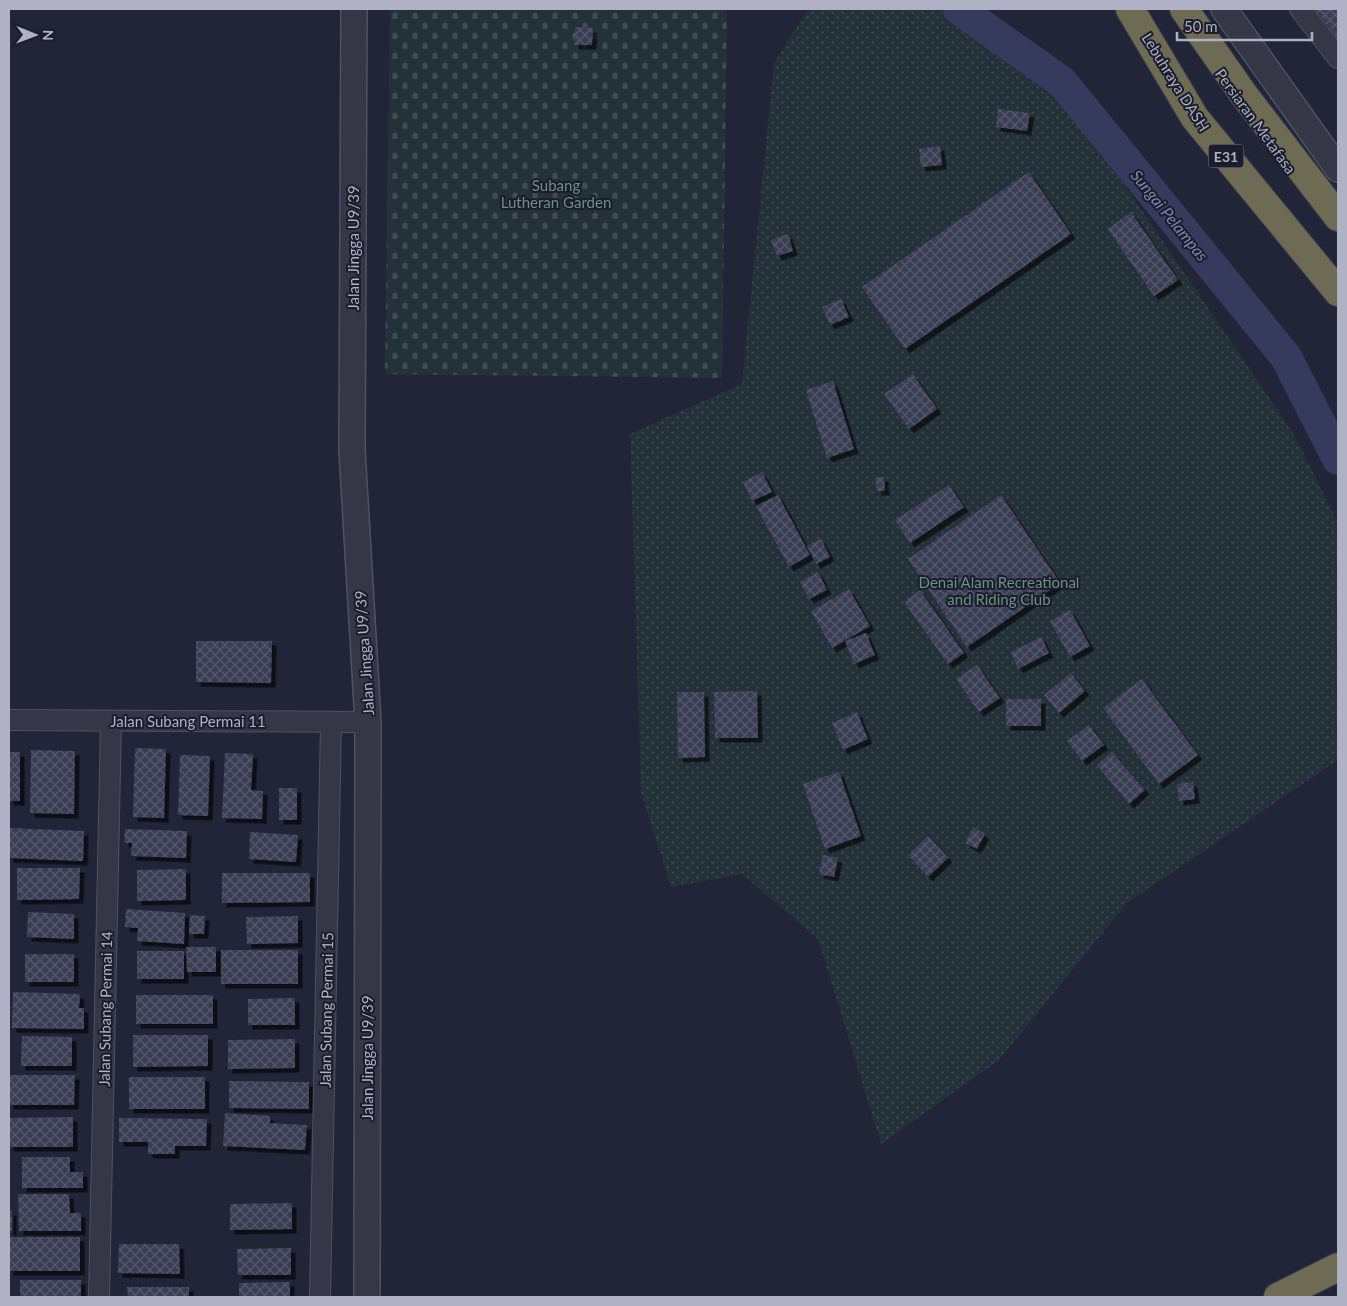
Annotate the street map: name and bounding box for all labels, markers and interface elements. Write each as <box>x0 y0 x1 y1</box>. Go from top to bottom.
north arrow <box>10 10 60 60</box>
scale bar <box>1177 10 1312 42</box>
text: 50 m <box>1184 17 1218 35</box>
text: N <box>40 30 57 41</box>
street label: Lebuhraya DASH <box>1139 30 1213 134</box>
street label: Persiaran Metafasa <box>1212 65 1300 177</box>
road number: E31 <box>1208 144 1244 168</box>
water label: Sungai Pelampas <box>1127 166 1213 265</box>
park label: Subang Lutheran Garden <box>501 176 611 211</box>
street label: Jalan Jingga U9/39 <box>344 185 362 311</box>
park label: Denai Alam Recreational and Riding Club <box>919 573 1079 608</box>
street label: Jalan Jingga U9/39 <box>351 590 377 716</box>
street label: Jalan Subang Permai 11 <box>110 712 266 730</box>
street label: Jalan Subang Permai 14 <box>95 931 115 1087</box>
street label: Jalan Subang Permai 15 <box>316 932 336 1088</box>
street label: Jalan Jingga U9/39 <box>358 995 376 1121</box>

